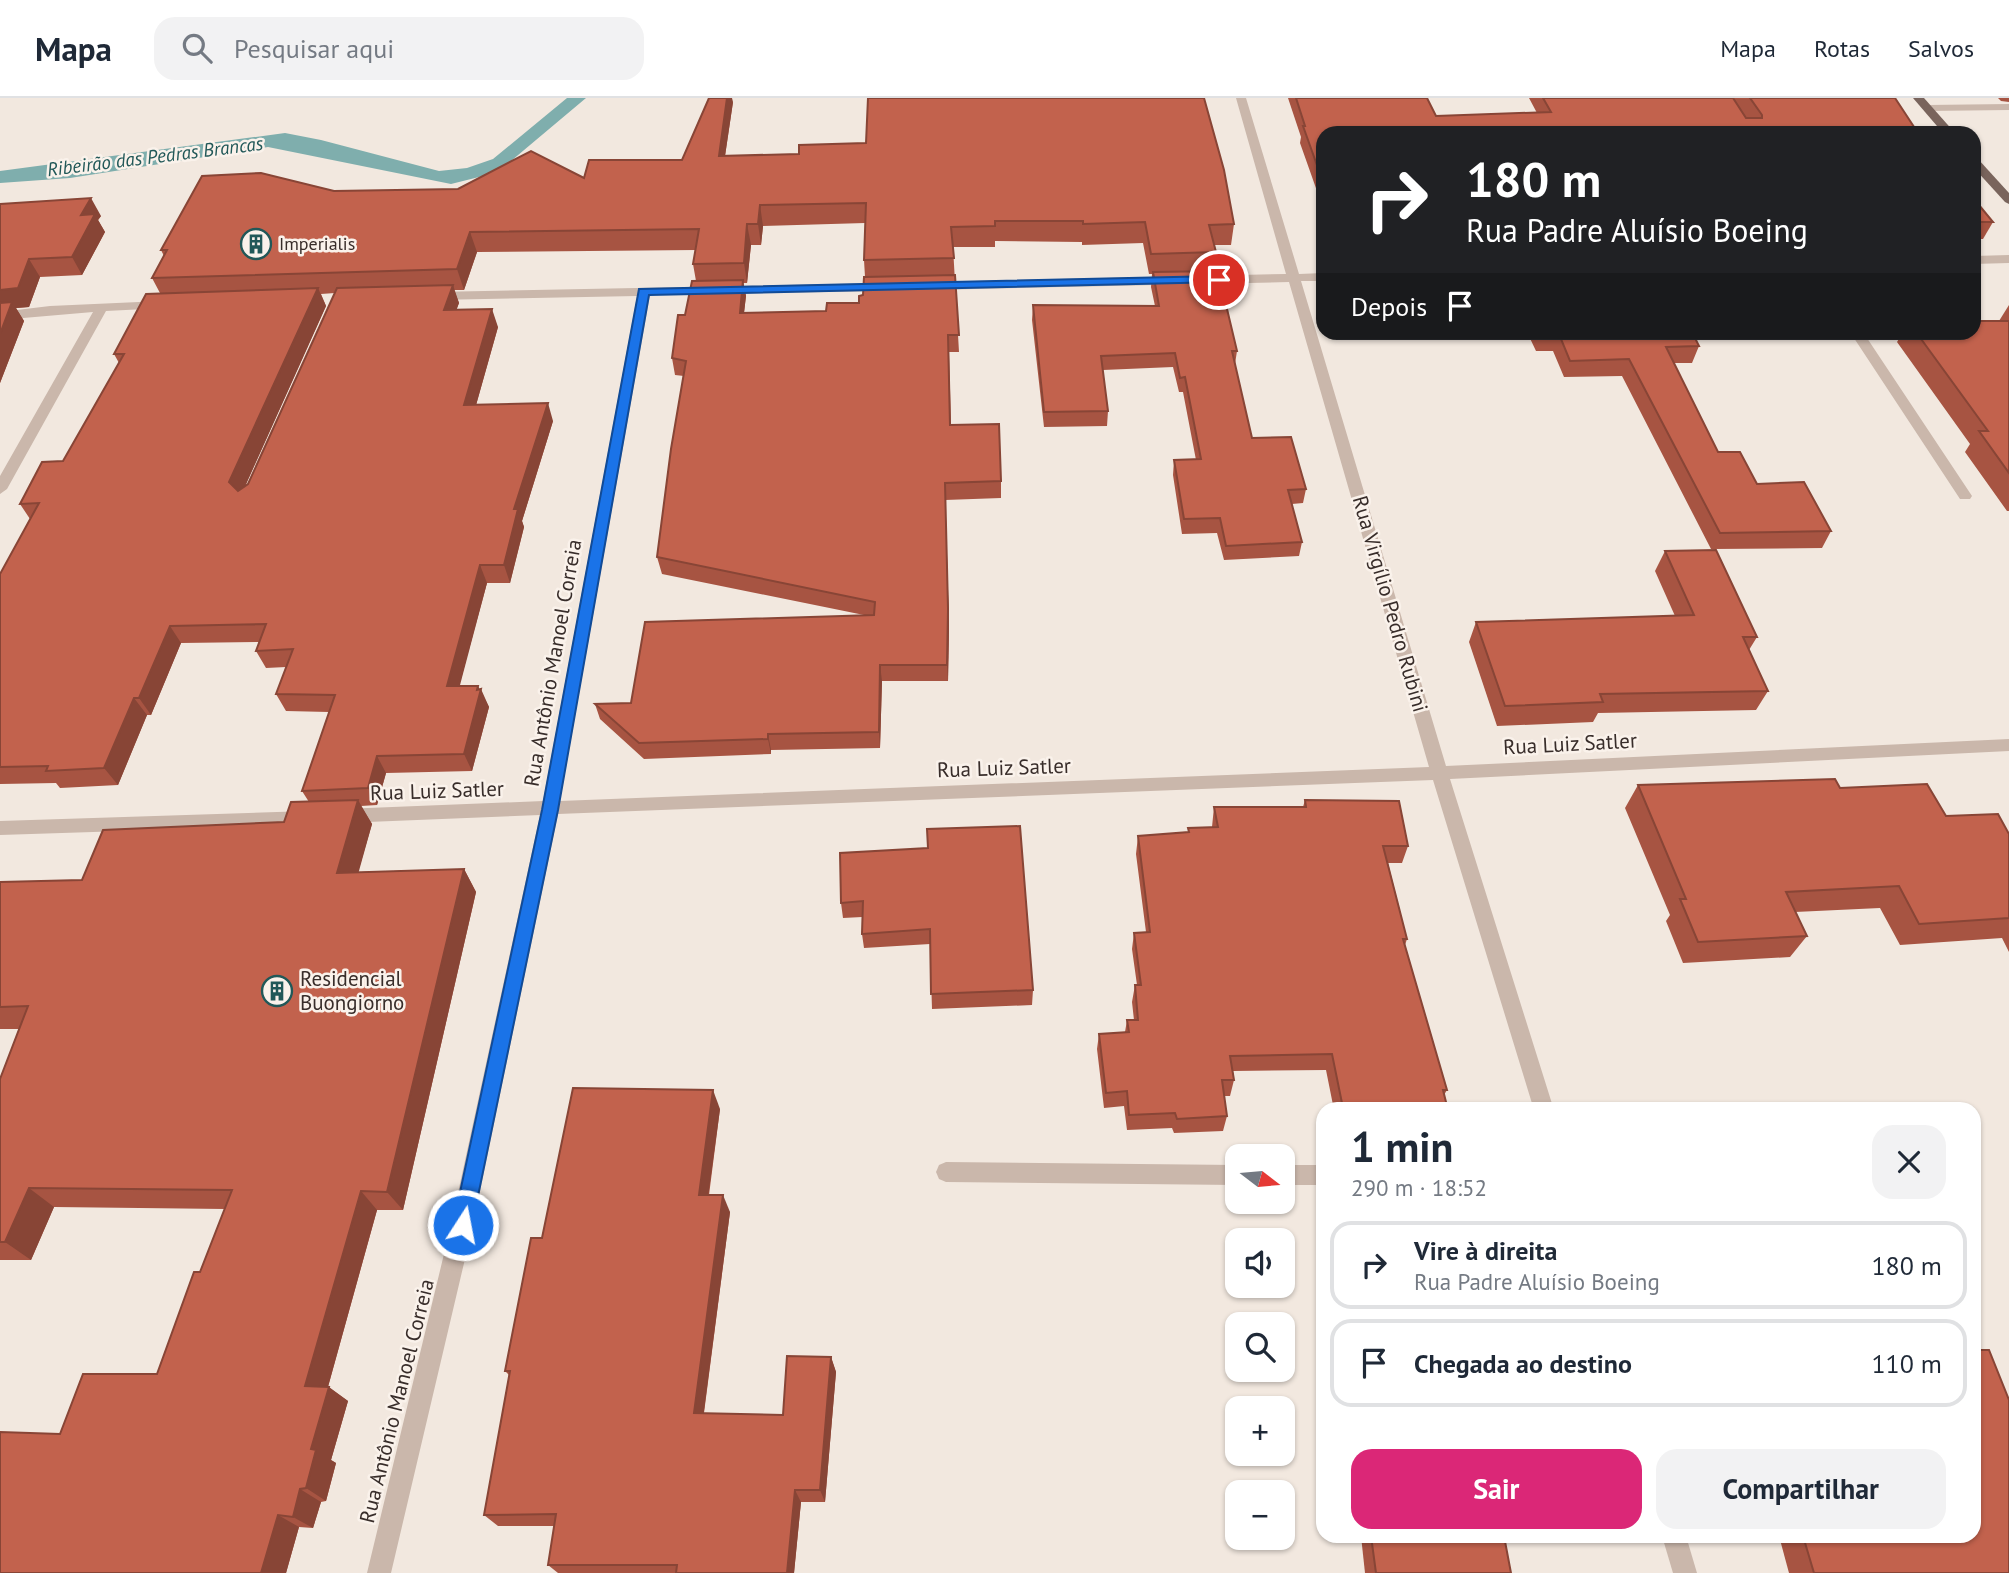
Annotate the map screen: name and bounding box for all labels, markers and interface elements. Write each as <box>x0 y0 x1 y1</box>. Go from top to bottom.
search box <box>154 17 644 80</box>
text: Mapa <box>35 27 112 70</box>
icon: search <box>178 29 216 67</box>
text: Pesquisar aqui <box>234 32 394 65</box>
text: Mapa <box>1720 33 1776 64</box>
text: Rotas <box>1814 33 1870 64</box>
text: Salvos <box>1908 33 1974 64</box>
water label: Ribeirão das Pedras Brancas <box>46 131 265 181</box>
text: 180 m <box>1466 147 1601 211</box>
icon: right <box>1351 154 1442 245</box>
text: Rua Padre Aluísio Boeing <box>1466 209 1808 251</box>
building icon: Imperialis <box>239 227 273 261</box>
place label: Imperialis <box>279 232 355 255</box>
pin <box>1189 250 1249 310</box>
icon: arrive <box>1200 261 1238 299</box>
icon: arrive <box>1441 287 1479 325</box>
text: Depois <box>1351 290 1427 323</box>
street label: Rua Virgílio Pedro Rubini <box>1347 493 1434 715</box>
street label: Rua Antônio Manoel Correia <box>517 537 588 789</box>
street label: Rua Luiz Satler <box>1502 727 1638 760</box>
street label: Rua Luiz Satler <box>937 752 1071 783</box>
street label: Rua Luiz Satler <box>370 775 504 806</box>
place label: Residencial Buongiorno <box>300 965 404 1016</box>
building icon: Residencial Buongiorno <box>260 974 294 1008</box>
text: 1 min <box>1351 1119 1453 1174</box>
button: close <box>1872 1125 1946 1199</box>
north arrow <box>1225 1144 1295 1214</box>
map controls <box>1225 1144 1295 1550</box>
text: 290 m · 18:52 <box>1351 1173 1487 1202</box>
position arrow <box>426 1188 500 1262</box>
button: sound <box>1225 1228 1295 1298</box>
text: Vire à direita <box>1414 1234 1557 1267</box>
icon: right <box>1355 1246 1393 1284</box>
text: 180 m <box>1871 1249 1942 1282</box>
text: Rua Padre Aluísio Boeing <box>1414 1267 1660 1296</box>
street label: Rua Antônio Manoel Correia <box>353 1276 440 1526</box>
button: search <box>1225 1312 1295 1382</box>
icon: arrive <box>1355 1344 1393 1382</box>
text: Chegada ao destino <box>1414 1347 1632 1380</box>
text: 110 m <box>1871 1347 1942 1380</box>
button: + <box>1225 1396 1295 1466</box>
button: Sair <box>1351 1449 1642 1529</box>
button: Compartilhar <box>1656 1449 1946 1529</box>
button: − <box>1225 1480 1295 1550</box>

